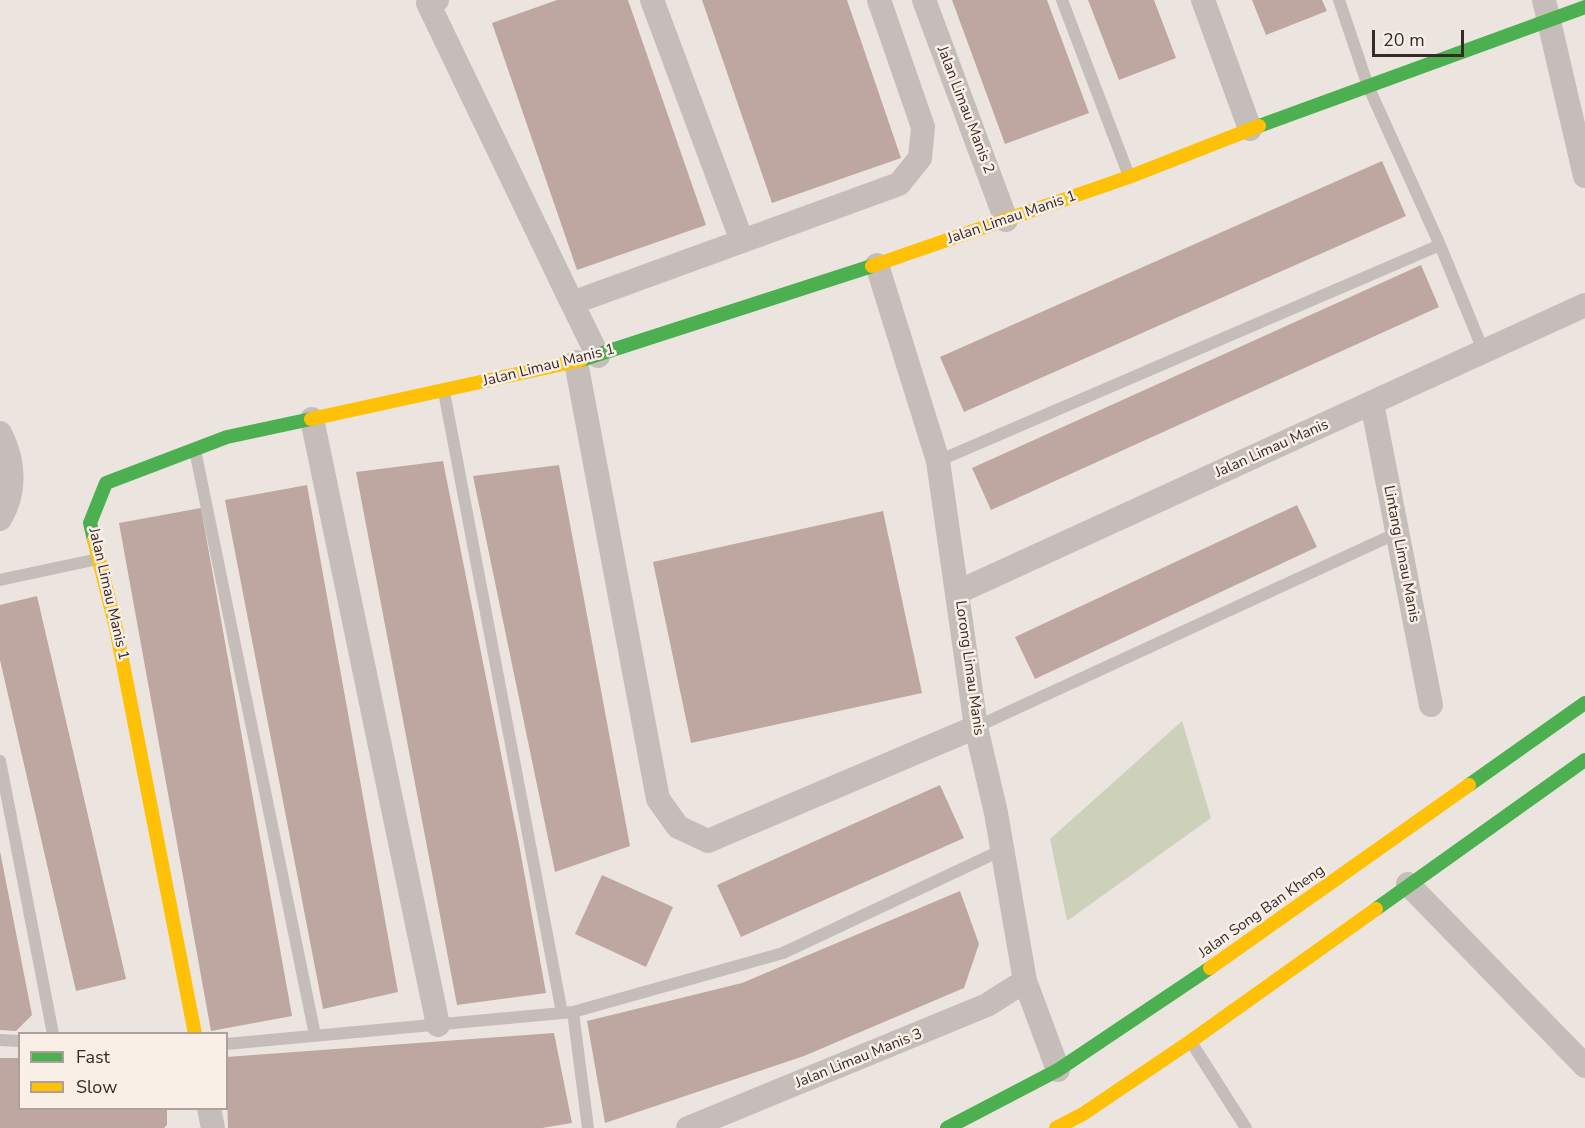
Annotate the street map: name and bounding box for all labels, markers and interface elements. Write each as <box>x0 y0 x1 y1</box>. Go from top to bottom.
scale bar <box>1375 18 1466 56</box>
text: 20 m <box>1383 28 1425 52</box>
street label: Jalan Limau Manis 2 <box>932 44 998 176</box>
street label: Jalan Limau Manis 1 <box>945 187 1079 249</box>
street label: Jalan Limau Manis 1 <box>481 341 617 391</box>
street label: Jalan Limau Manis <box>1212 416 1332 482</box>
street label: Lintang Limau Manis <box>1379 484 1423 624</box>
street label: Jalan Limau Manis 1 <box>84 526 132 662</box>
street label: Lorong Limau Manis <box>951 599 987 737</box>
street label: Jalan Song Ban Kheng <box>1195 862 1329 962</box>
street label: Jalan Limau Manis 3 <box>793 1025 925 1093</box>
legend <box>18 1032 228 1110</box>
text: Fast <box>76 1045 110 1069</box>
text: Slow <box>76 1075 117 1099</box>

